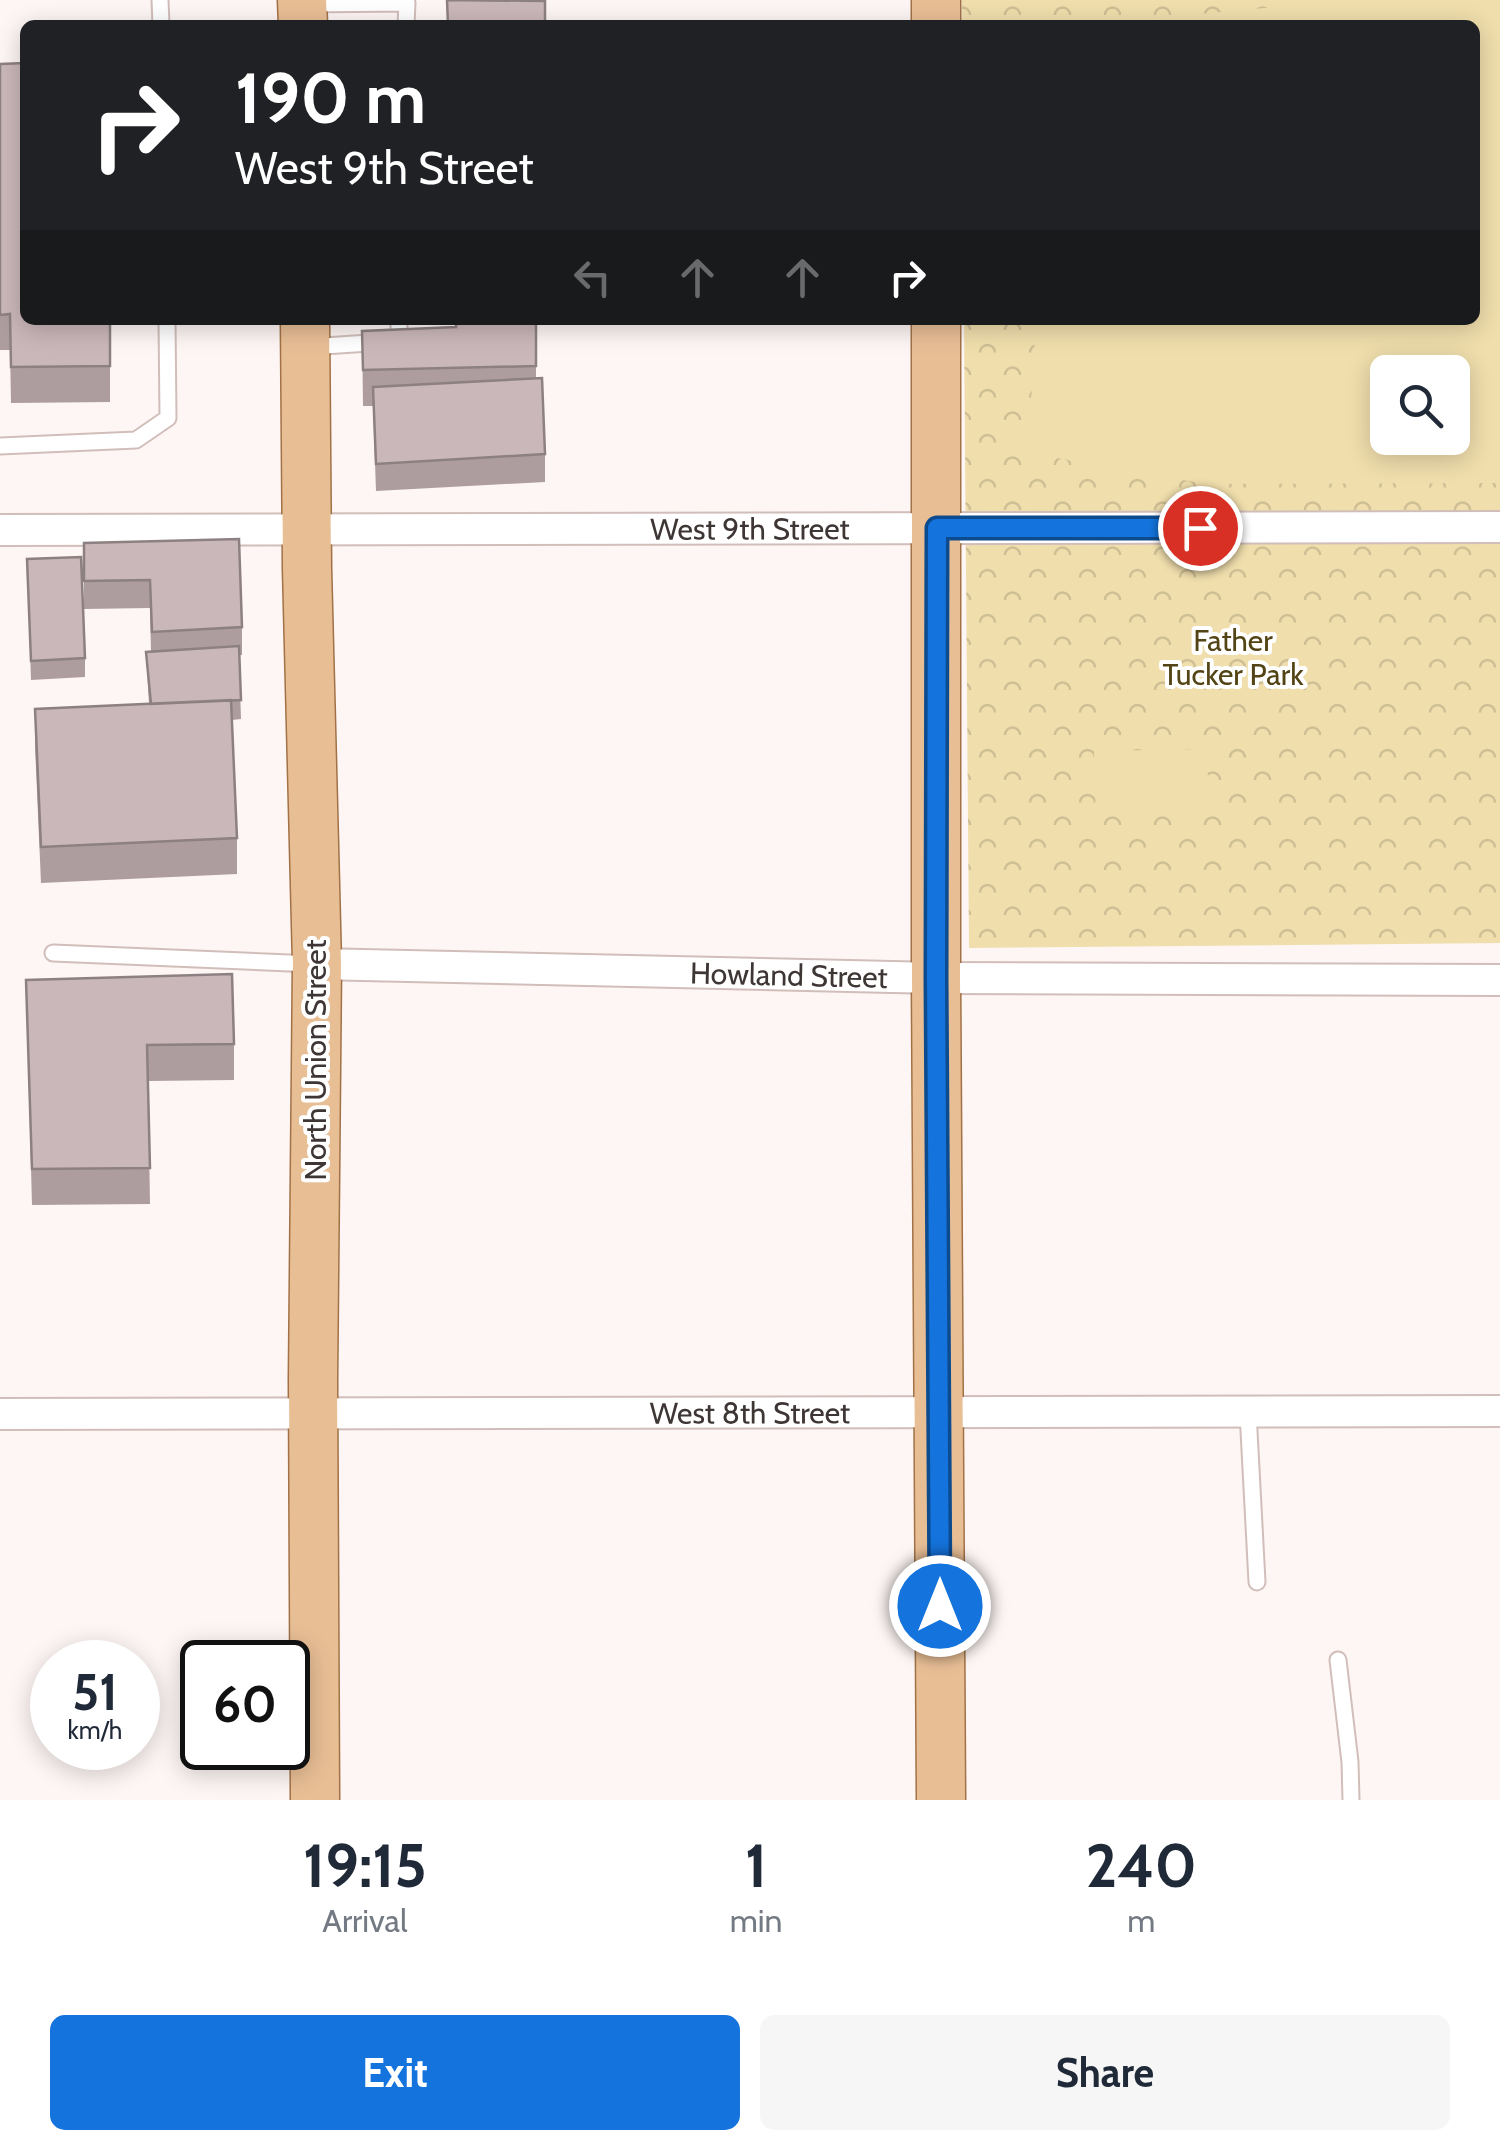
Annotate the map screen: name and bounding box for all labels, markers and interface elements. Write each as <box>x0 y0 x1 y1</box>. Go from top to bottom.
text: 190 m <box>235 55 426 141</box>
icon: right <box>70 60 200 190</box>
text: West 9th Street <box>235 141 534 195</box>
icon: left <box>565 250 620 305</box>
icon: ahead <box>670 250 725 305</box>
icon: ahead <box>775 250 830 305</box>
icon: right <box>880 250 935 305</box>
map controls <box>1370 355 1470 455</box>
button: search <box>1370 355 1470 455</box>
pin <box>1158 486 1243 571</box>
icon: arrive <box>1173 501 1228 556</box>
street label: West 9th Street <box>650 510 850 547</box>
park label: Father Tucker Park <box>1162 622 1304 693</box>
street label: North Union Street <box>297 939 334 1181</box>
street label: Howland Street <box>690 954 888 995</box>
street label: West 8th Street <box>650 1394 850 1431</box>
position arrow <box>888 1554 992 1658</box>
speed limit sign: 60 <box>180 1640 310 1770</box>
text: 51 <box>72 1662 118 1723</box>
text: km/h <box>68 1715 122 1745</box>
text: 19:15 <box>303 1829 427 1902</box>
text: 1 <box>745 1829 767 1902</box>
text: 240 <box>1086 1829 1197 1902</box>
text: Arrival <box>322 1901 407 1940</box>
text: min <box>730 1901 782 1940</box>
text: m <box>1127 1901 1155 1940</box>
button: Exit <box>50 2015 740 2130</box>
button: Share <box>760 2015 1450 2130</box>

